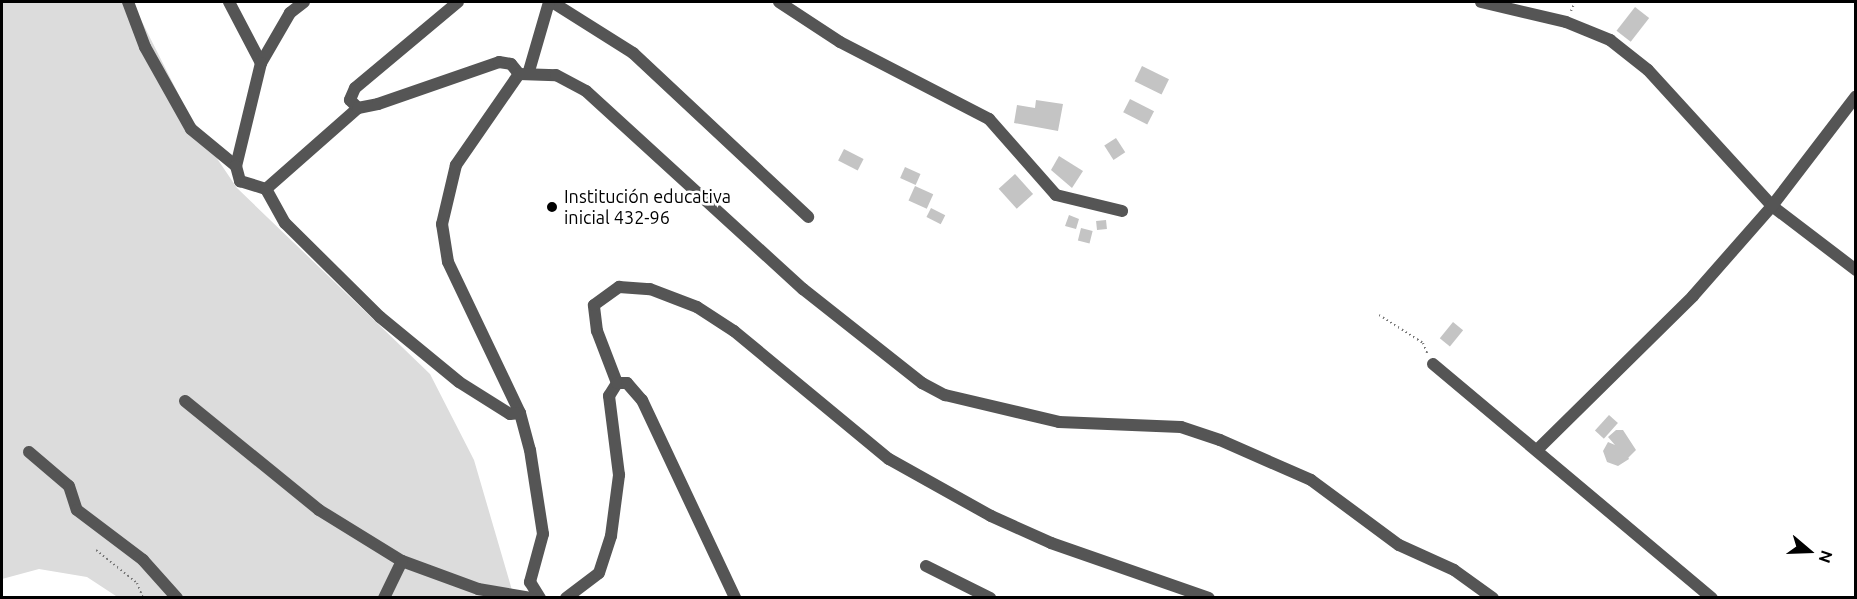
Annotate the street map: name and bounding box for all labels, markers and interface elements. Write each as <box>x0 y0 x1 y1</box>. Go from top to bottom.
place label: Institución educativa inicial 432-96 <box>564 186 731 228</box>
marker: Institución educativa inicial 432-96 <box>545 200 559 214</box>
north arrow <box>1779 521 1839 581</box>
text: N <box>1816 548 1836 565</box>

